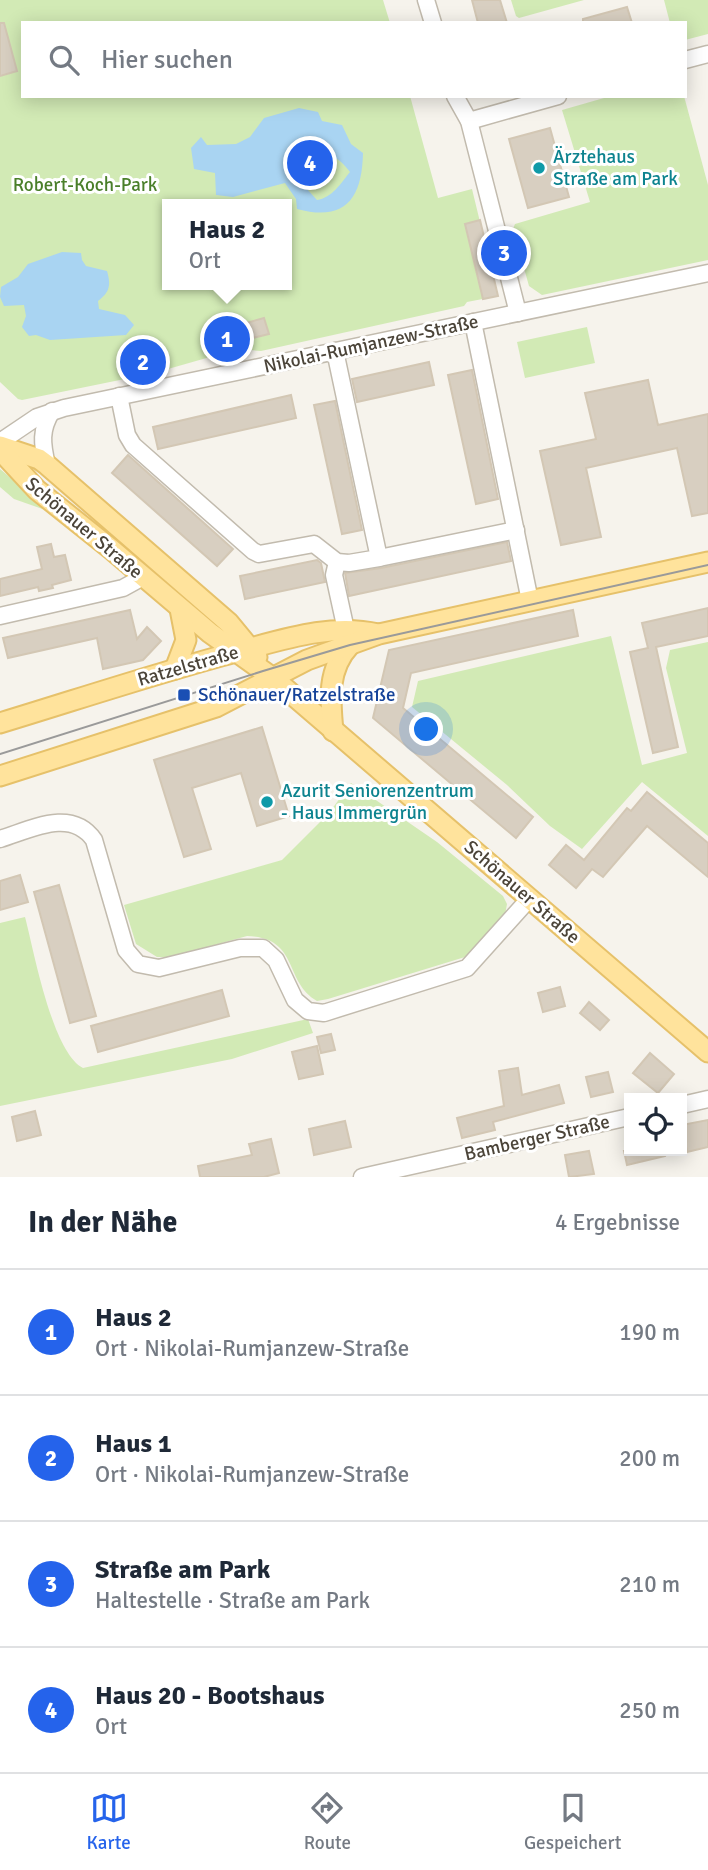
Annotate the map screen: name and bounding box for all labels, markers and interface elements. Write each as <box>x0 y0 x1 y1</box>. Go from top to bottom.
search box <box>21 21 687 98</box>
icon: search <box>45 41 83 79</box>
text: Hier suchen <box>101 44 233 76</box>
pin: 4 <box>287 137 333 189</box>
place label: Ärztehaus Straße am Park <box>553 145 678 191</box>
marker: Ärztehaus Straße am Park <box>531 160 547 176</box>
park label: Robert-Koch-Park <box>13 173 158 197</box>
popup <box>162 199 292 290</box>
text: Haus 2 <box>189 214 265 246</box>
pin: 3 <box>481 227 527 279</box>
text: Ort <box>189 246 221 275</box>
street label: Nikolai-Rumjanzew-Straße <box>261 309 481 379</box>
pin: 1 <box>204 313 250 365</box>
pin: 2 <box>120 336 166 388</box>
street label: Schönauer Straße <box>20 472 148 584</box>
street label: Ratzelstraße <box>135 640 241 692</box>
place label: Schönauer/Ratzelstraße <box>198 683 395 707</box>
marker: Schönauer/Ratzelstraße <box>176 687 192 703</box>
your location <box>409 712 443 746</box>
place label: Azurit Seniorenzentrum - Haus Immergrün <box>281 779 474 825</box>
marker: Azurit Seniorenzentrum - Haus Immergrün <box>259 794 275 810</box>
street label: Schönauer Straße <box>459 835 585 949</box>
map controls <box>624 1093 687 1156</box>
button: locate <box>624 1093 687 1156</box>
street label: Bamberger Straße <box>462 1110 612 1166</box>
text: In der Nähe <box>28 1204 177 1241</box>
text: 4 Ergebnisse <box>555 1208 680 1237</box>
text: Haus 2 <box>95 1302 172 1334</box>
text: 1 <box>45 1318 57 1347</box>
text: 190 m <box>619 1318 680 1347</box>
text: Ort · Nikolai-Rumjanzew-Straße <box>95 1334 409 1363</box>
text: Haus 1 <box>95 1428 172 1460</box>
text: 2 <box>45 1444 57 1473</box>
text: 200 m <box>619 1444 680 1473</box>
text: Ort · Nikolai-Rumjanzew-Straße <box>95 1460 409 1489</box>
text: Straße am Park <box>95 1554 270 1586</box>
text: 3 <box>45 1570 57 1599</box>
text: 210 m <box>619 1570 680 1599</box>
text: Haltestelle · Straße am Park <box>95 1586 370 1615</box>
text: Haus 20 - Bootshaus <box>95 1680 325 1712</box>
text: 4 <box>45 1696 57 1725</box>
text: 250 m <box>619 1696 680 1725</box>
text: Ort <box>95 1712 127 1741</box>
tab: Karte <box>86 1789 131 1855</box>
tab: Route <box>304 1789 351 1855</box>
tab: Gespeichert <box>524 1789 622 1855</box>

